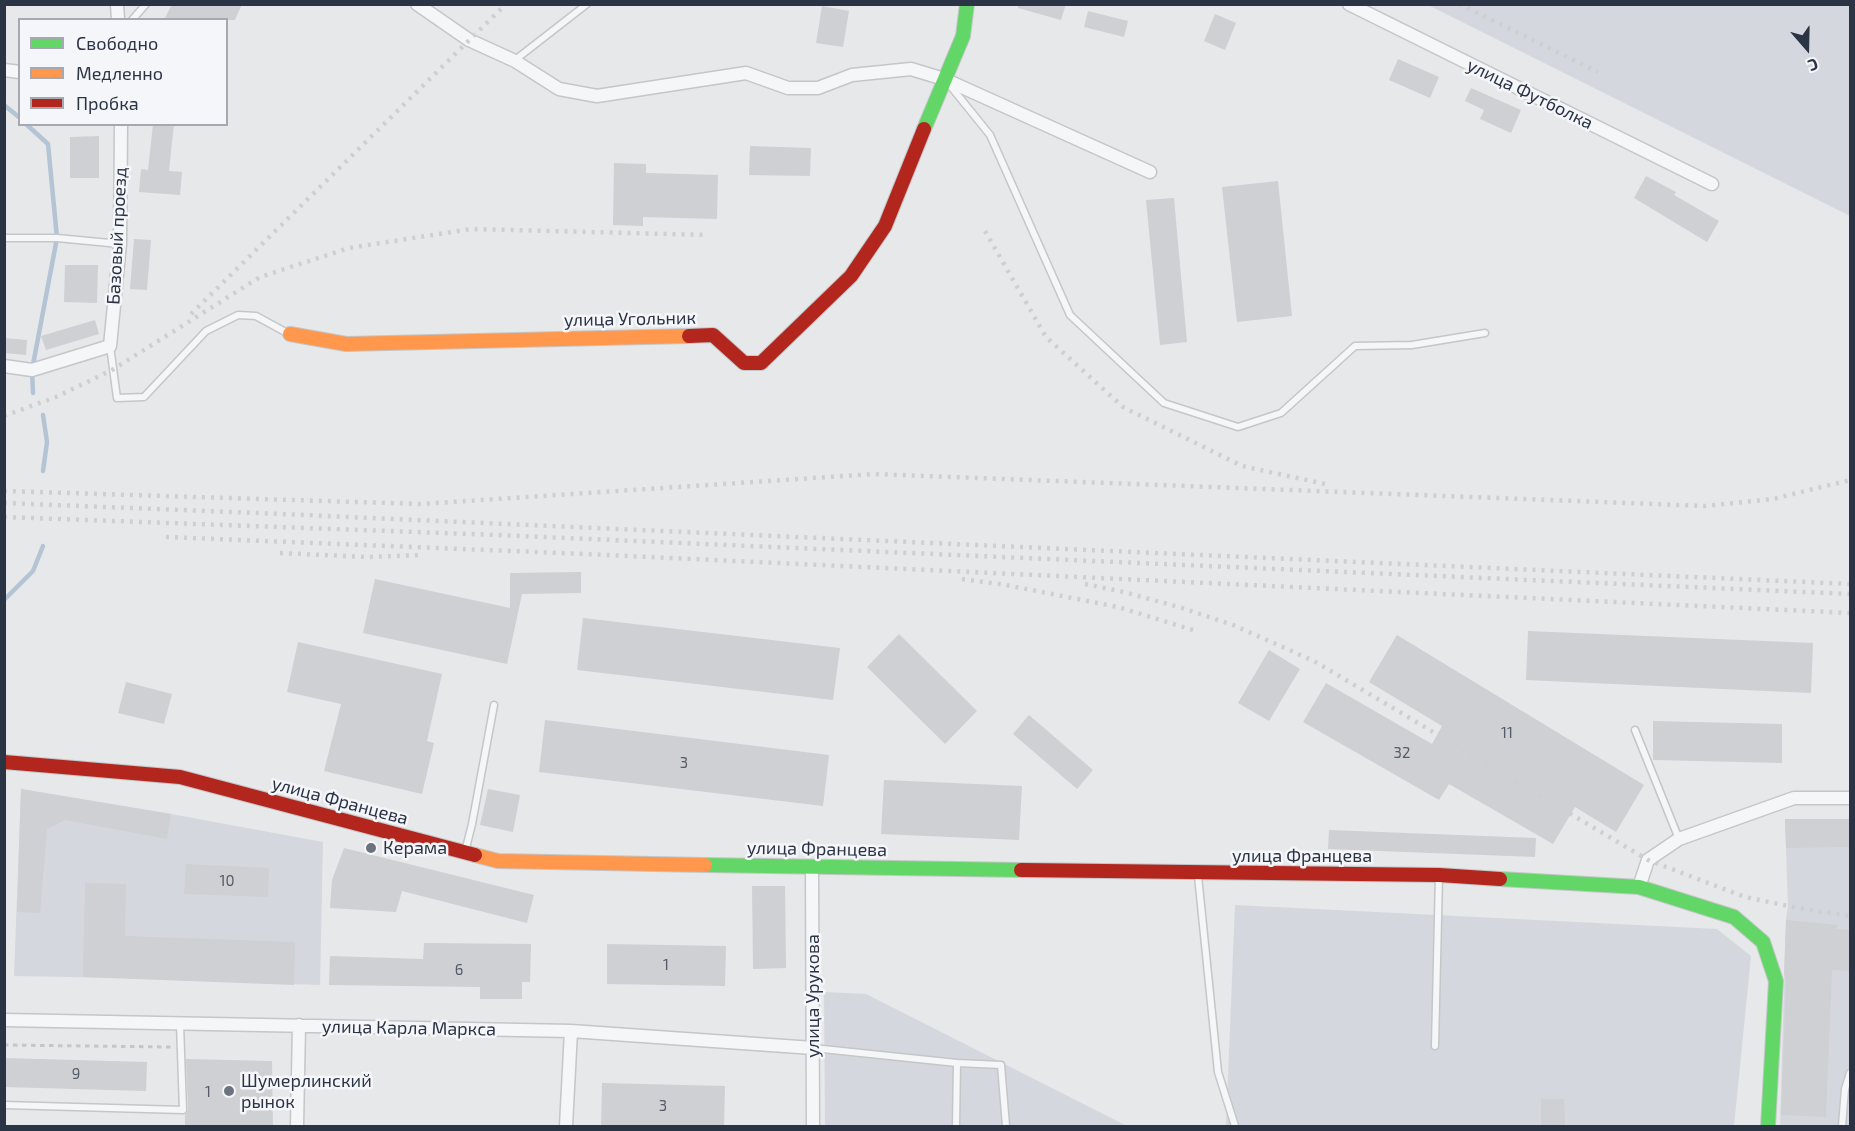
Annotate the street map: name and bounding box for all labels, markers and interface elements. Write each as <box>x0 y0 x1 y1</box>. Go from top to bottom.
legend <box>18 18 228 126</box>
north arrow <box>1777 18 1837 78</box>
text: Свободно <box>76 32 158 54</box>
street label: улица Футболка <box>1463 54 1597 134</box>
text: С <box>1806 55 1821 76</box>
text: Медленно <box>76 62 163 84</box>
text: Пробка <box>76 92 139 114</box>
street label: Базовый проезд <box>103 167 131 305</box>
street label: улица Угольник <box>564 307 696 331</box>
house number: 11 <box>1501 724 1513 742</box>
house number: 32 <box>1394 744 1410 762</box>
house number: 3 <box>680 754 688 772</box>
street label: улица Францева <box>269 772 411 830</box>
place label: Керама <box>383 837 447 859</box>
street label: улица Францева <box>747 837 887 861</box>
marker: Керама <box>364 841 378 855</box>
street label: улица Францева <box>1232 845 1372 867</box>
house number: 10 <box>219 872 235 890</box>
street label: улица Урукова <box>802 934 824 1058</box>
house number: 1 <box>663 956 669 974</box>
house number: 6 <box>455 961 463 979</box>
street label: улица Карла Маркса <box>322 1016 496 1040</box>
house number: 9 <box>72 1065 80 1083</box>
place label: Шумерлинский рынок <box>241 1070 372 1112</box>
house number: 1 <box>205 1083 211 1101</box>
marker: Шумерлинский рынок <box>222 1084 236 1098</box>
house number: 3 <box>659 1097 667 1115</box>

